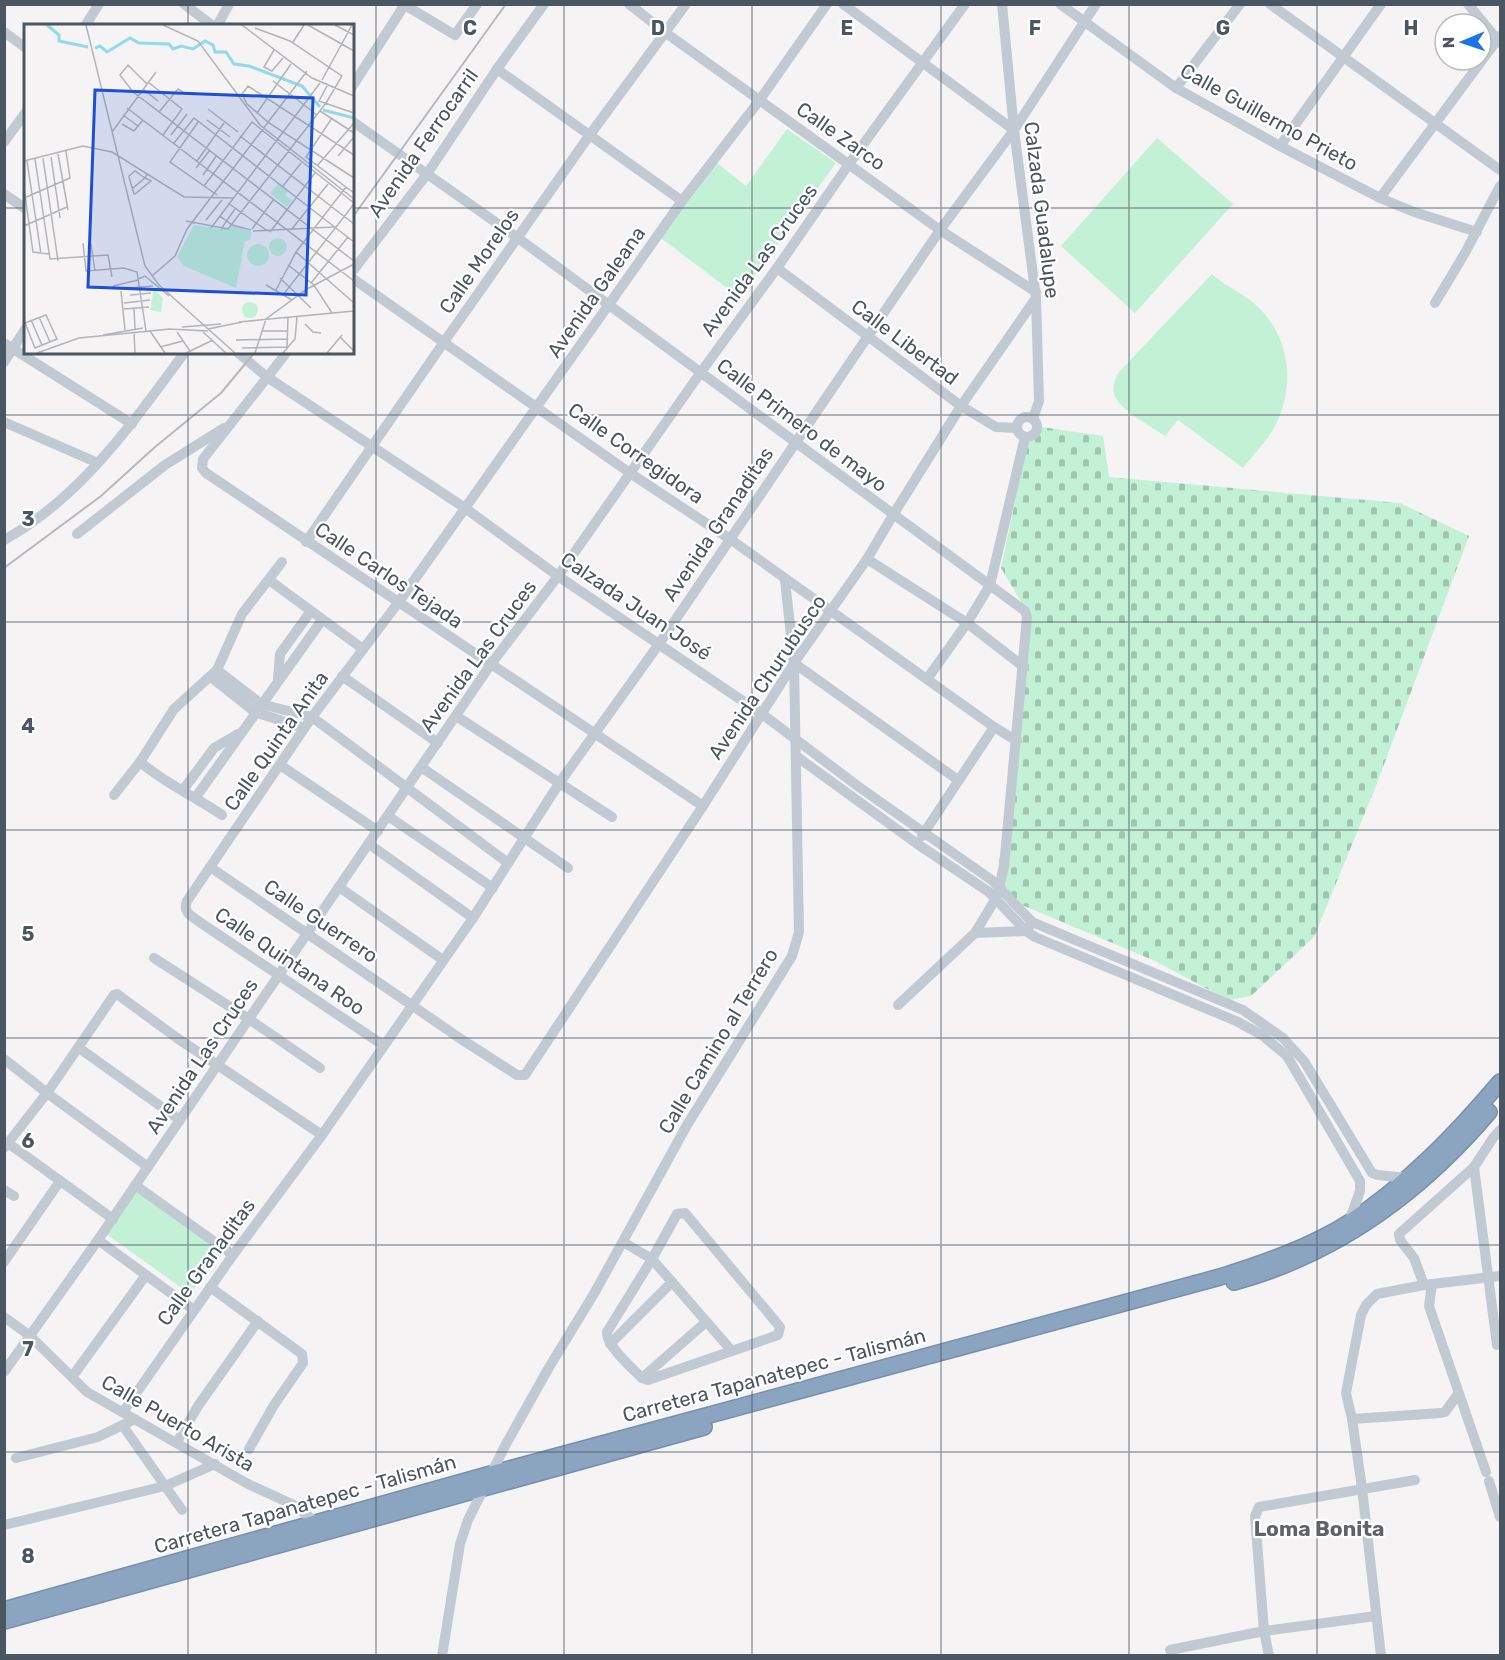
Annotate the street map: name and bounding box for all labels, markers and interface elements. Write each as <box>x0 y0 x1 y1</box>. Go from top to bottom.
north arrow <box>1433 12 1493 72</box>
text: C <box>463 16 477 40</box>
text: D <box>651 16 665 40</box>
text: E <box>841 16 853 40</box>
text: F <box>1029 16 1041 40</box>
text: G <box>1216 16 1230 40</box>
text: H <box>1404 16 1418 40</box>
inset map <box>24 24 354 354</box>
text: N <box>1439 36 1458 49</box>
street label: Calle Guillermo Prieto <box>1176 58 1362 176</box>
street label: Avenida Ferrocarril <box>363 64 483 222</box>
street label: Calle Zarco <box>792 97 890 175</box>
street label: Calzada Guadalupe <box>1019 120 1065 300</box>
street label: Avenida Las Cruces <box>696 179 822 341</box>
street label: Calle Morelos <box>434 204 524 318</box>
street label: Avenida Galeana <box>542 222 650 362</box>
street label: Calle Libertad <box>847 294 963 390</box>
street label: Calle Primero de mayo <box>712 353 892 497</box>
street label: Calle Corregidora <box>564 397 708 509</box>
street label: Avenida Granaditas <box>658 442 778 606</box>
text: 3 <box>21 507 35 531</box>
street label: Calle Carlos Tejada <box>311 517 467 633</box>
street label: Calzada Juan José <box>556 547 716 665</box>
street label: Avenida Las Cruces <box>415 575 541 737</box>
street label: Avenida Churubusco <box>703 590 831 764</box>
street label: Calle Quinta Anita <box>219 667 333 815</box>
text: 4 <box>21 714 35 738</box>
street label: Calle Guerrero <box>260 874 382 968</box>
street label: Calle Quintana Roo <box>211 902 369 1020</box>
text: 5 <box>22 922 35 946</box>
street label: Calle Camino al Terrero <box>653 944 783 1138</box>
street label: Avenida Las Cruces <box>141 974 263 1138</box>
text: 6 <box>21 1129 35 1153</box>
street label: Calle Granaditas <box>152 1194 260 1330</box>
street label: Carretera Tapanatepec - Talismán <box>620 1323 928 1427</box>
text: 7 <box>22 1337 34 1361</box>
street label: Calle Puerto Arista <box>97 1370 259 1476</box>
street label: Carretera Tapanatepec - Talismán <box>151 1449 459 1559</box>
district label: Loma Bonita <box>1254 1516 1384 1541</box>
text: 8 <box>21 1544 35 1568</box>

